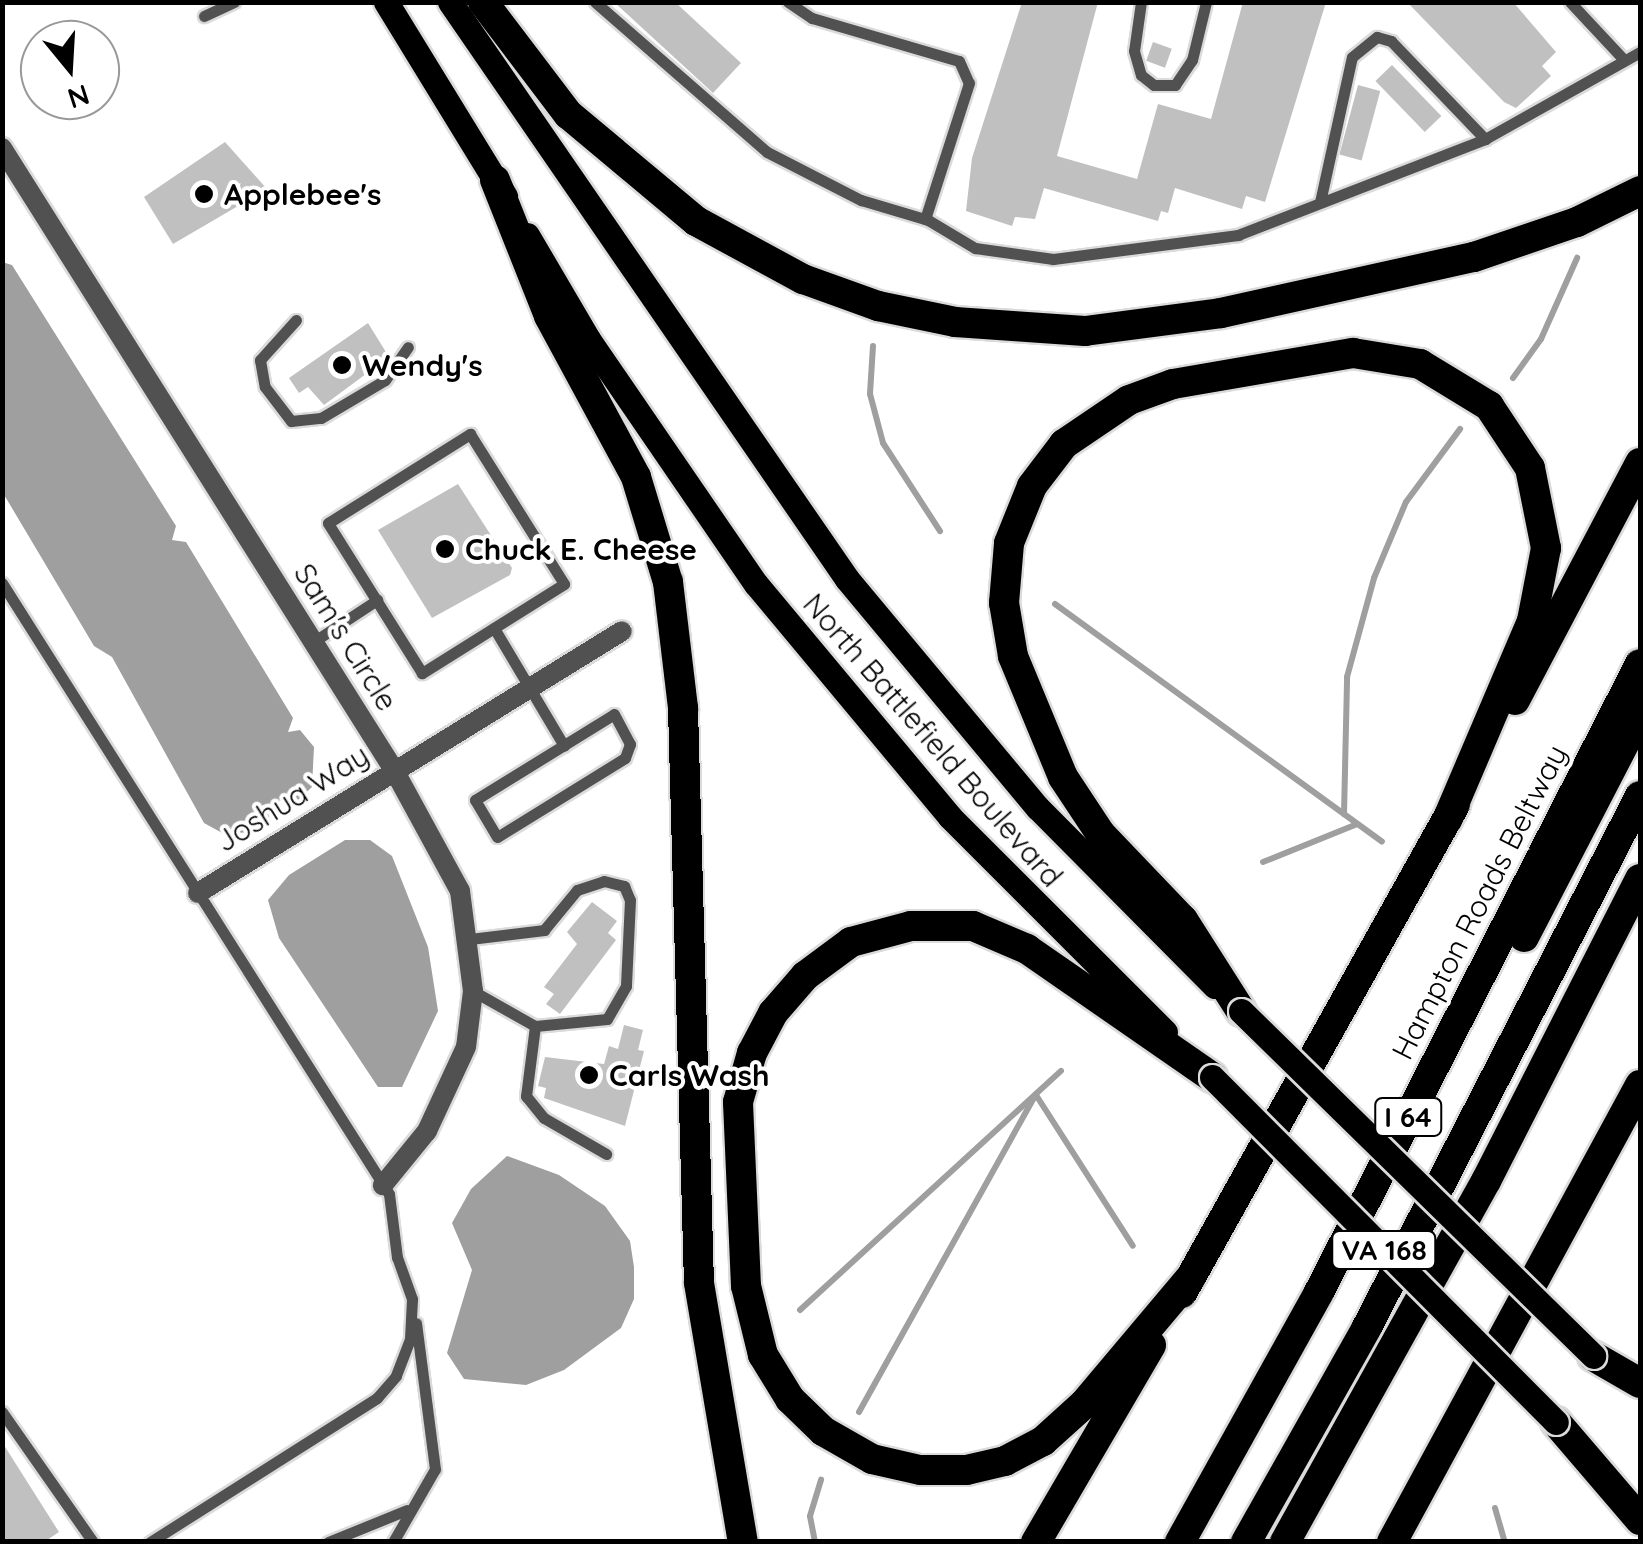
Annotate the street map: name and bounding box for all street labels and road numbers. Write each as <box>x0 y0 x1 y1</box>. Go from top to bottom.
street label: Sam's Circle <box>287 557 405 717</box>
street label: North Battlefield Boulevard <box>796 586 1070 894</box>
street label: Joshua Way <box>209 737 375 859</box>
street label: Hampton Roads Beltway <box>1384 739 1574 1065</box>
road number: I 64 <box>1373 1094 1443 1140</box>
road number: VA 168 <box>1329 1227 1439 1273</box>

